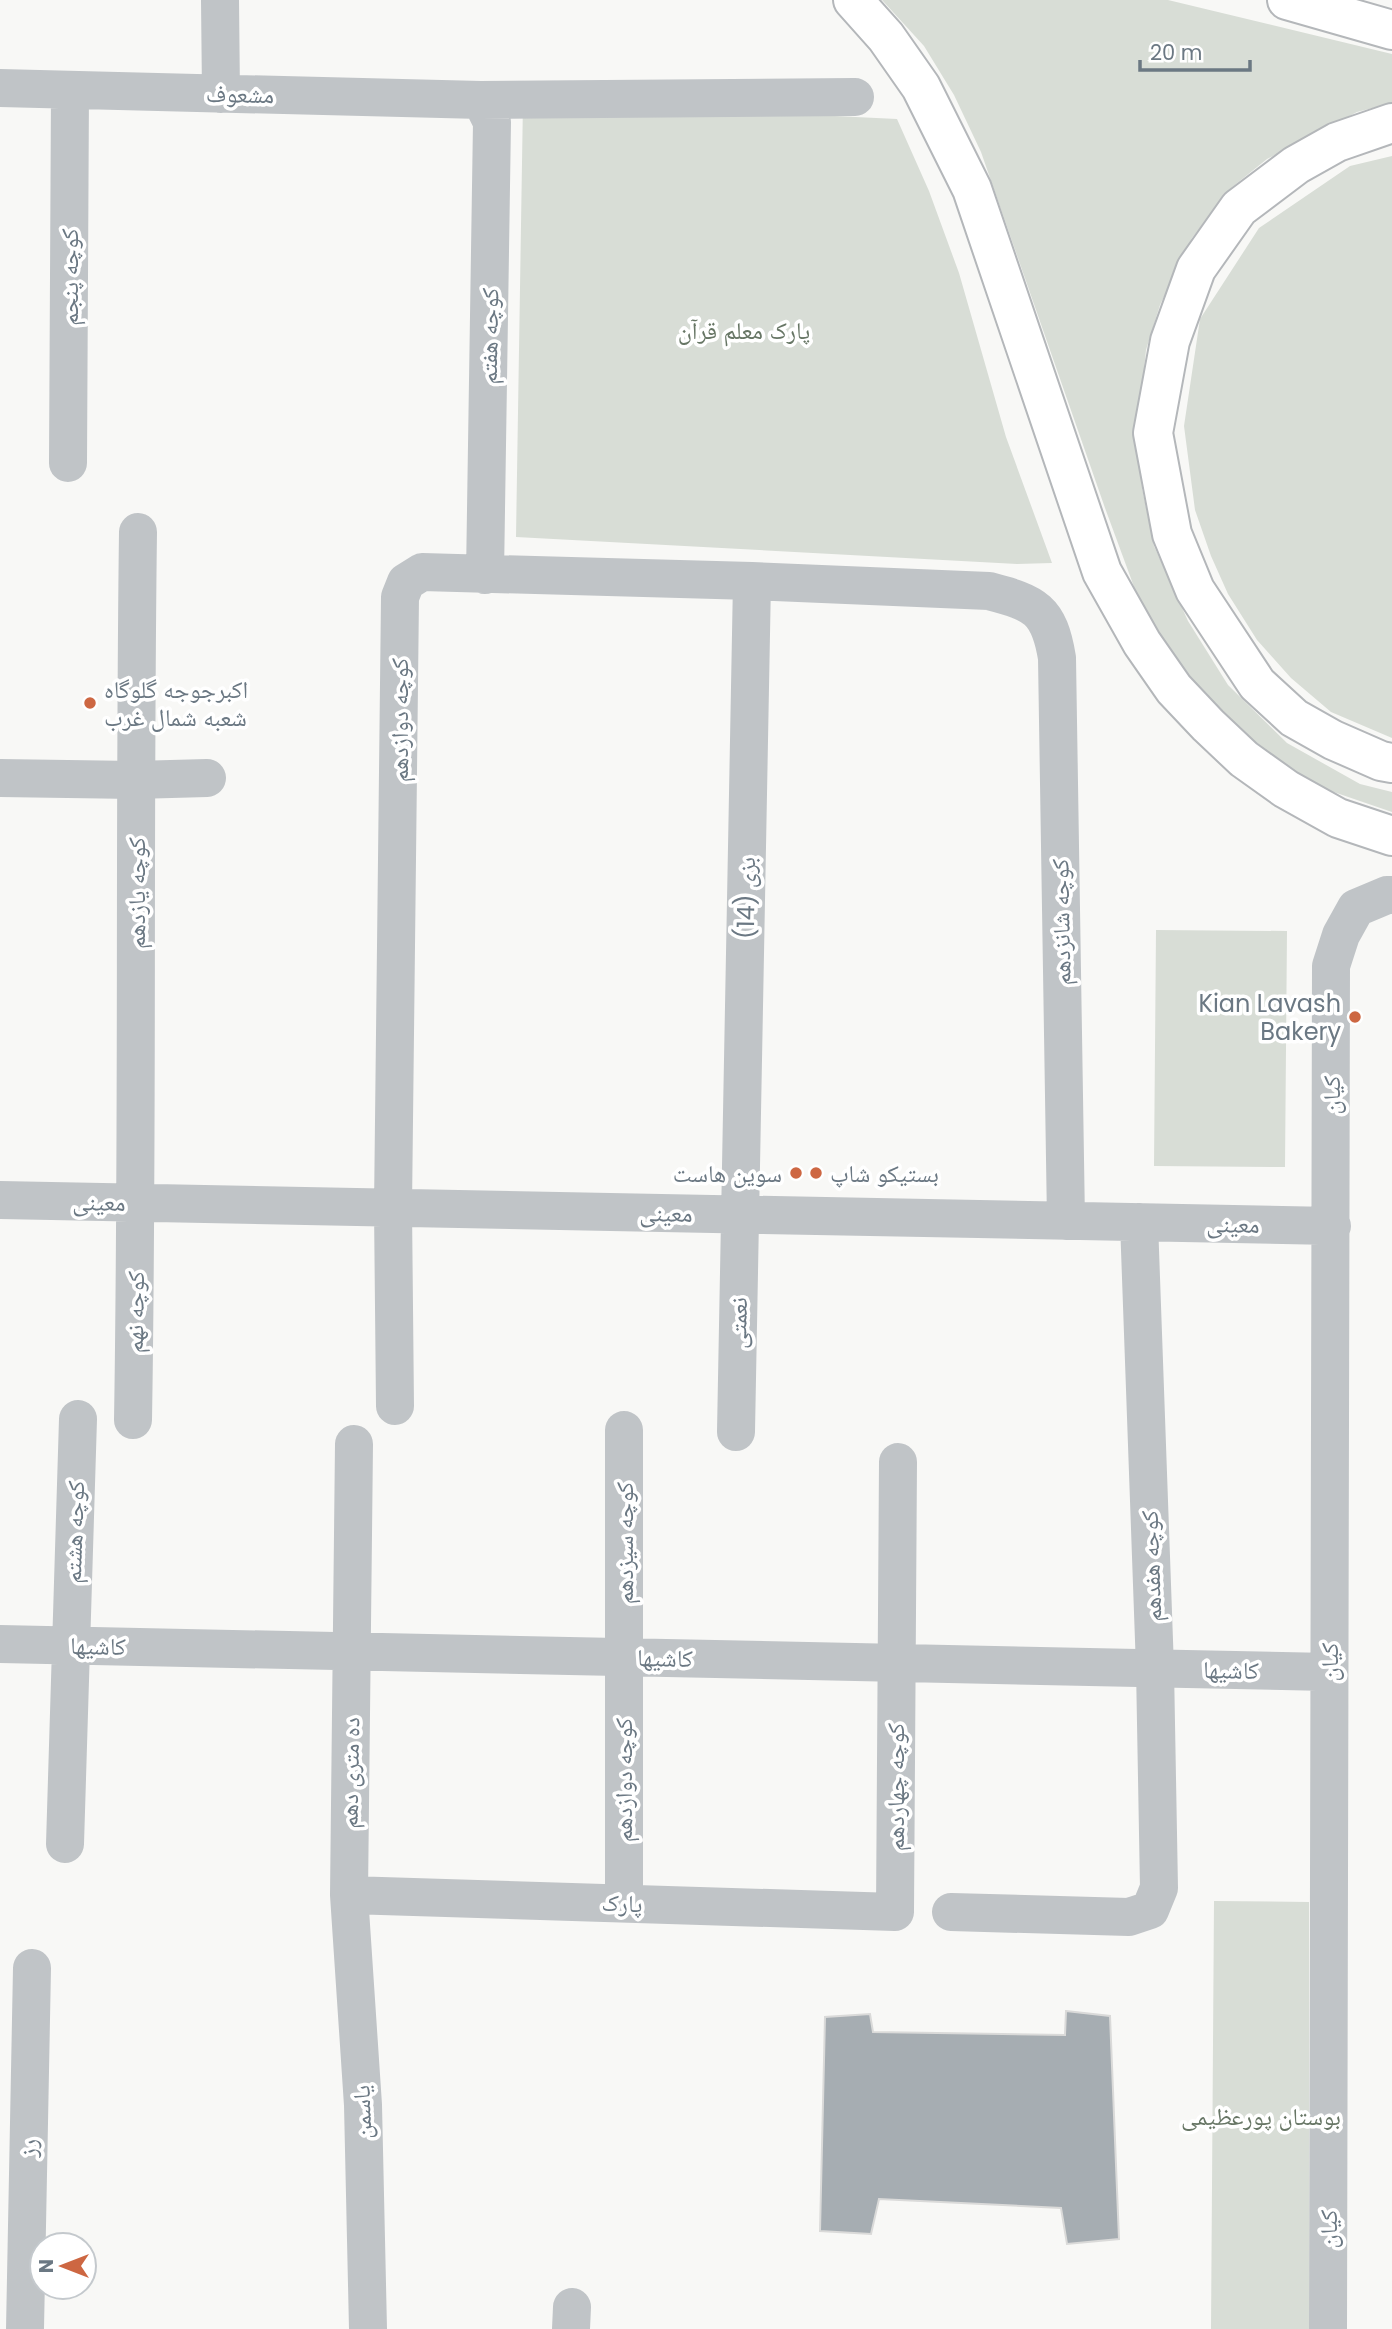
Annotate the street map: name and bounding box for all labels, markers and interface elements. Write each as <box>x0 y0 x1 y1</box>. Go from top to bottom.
scale bar <box>1140 28 1250 72</box>
text: 20 m <box>1150 38 1203 67</box>
street label: مشعوف <box>206 77 274 111</box>
street label: کوچه پنجم <box>53 228 86 326</box>
street label: کوچه هفتم <box>472 287 506 385</box>
park label: پارک معلم قرآن <box>678 314 810 347</box>
street label: کوچه دوازدهم <box>383 658 416 782</box>
place label: اکبرجوجه گلوگاه شعبه شمال غرب <box>104 673 248 734</box>
marker: اکبرجوجه گلوگاه شعبه شمال غرب <box>82 695 98 711</box>
street label: کوچه یازدهم <box>120 837 153 949</box>
street label: بزی (14) <box>729 857 763 939</box>
street label: کوچه شانزدهم <box>1043 858 1079 986</box>
place label: Kian Lavash Bakery <box>1199 987 1341 1048</box>
marker: Kian Lavash Bakery <box>1347 1009 1363 1025</box>
street label: کیان <box>1315 1076 1348 1114</box>
place label: سوین هاست <box>673 1157 782 1190</box>
place label: بستیکو شاپ <box>830 1157 939 1190</box>
marker: سوین هاست <box>788 1165 804 1181</box>
marker: بستیکو شاپ <box>808 1165 824 1181</box>
street label: معینی <box>72 1185 126 1219</box>
street label: معینی <box>639 1196 693 1230</box>
street label: معینی <box>1206 1207 1260 1241</box>
street label: کوچه نهم <box>118 1271 152 1353</box>
street label: نعمتی <box>721 1297 755 1349</box>
street label: کوچه هشتم <box>56 1480 92 1584</box>
street label: کوچه سیزدهم <box>608 1482 641 1604</box>
street label: کوچه هفدهم <box>1133 1510 1169 1622</box>
street label: کاشیها <box>70 1629 126 1663</box>
street label: کاشیها <box>637 1641 693 1675</box>
street label: کیان <box>1313 1643 1346 1681</box>
street label: کاشیها <box>1203 1653 1259 1687</box>
street label: ده متری دهم <box>333 1717 367 1829</box>
street label: کوچه دوازدهم <box>607 1718 640 1842</box>
street label: کوچه چهاردهم <box>879 1723 912 1851</box>
street label: پارک <box>601 1886 643 1920</box>
street label: یاسمن <box>345 2084 379 2140</box>
park label: بوستان پورعظیمی <box>1181 2100 1341 2133</box>
street label: رز <box>11 2138 45 2159</box>
street label: کیان <box>1312 2210 1345 2248</box>
north arrow <box>28 2231 98 2301</box>
text: N <box>33 2259 60 2273</box>

